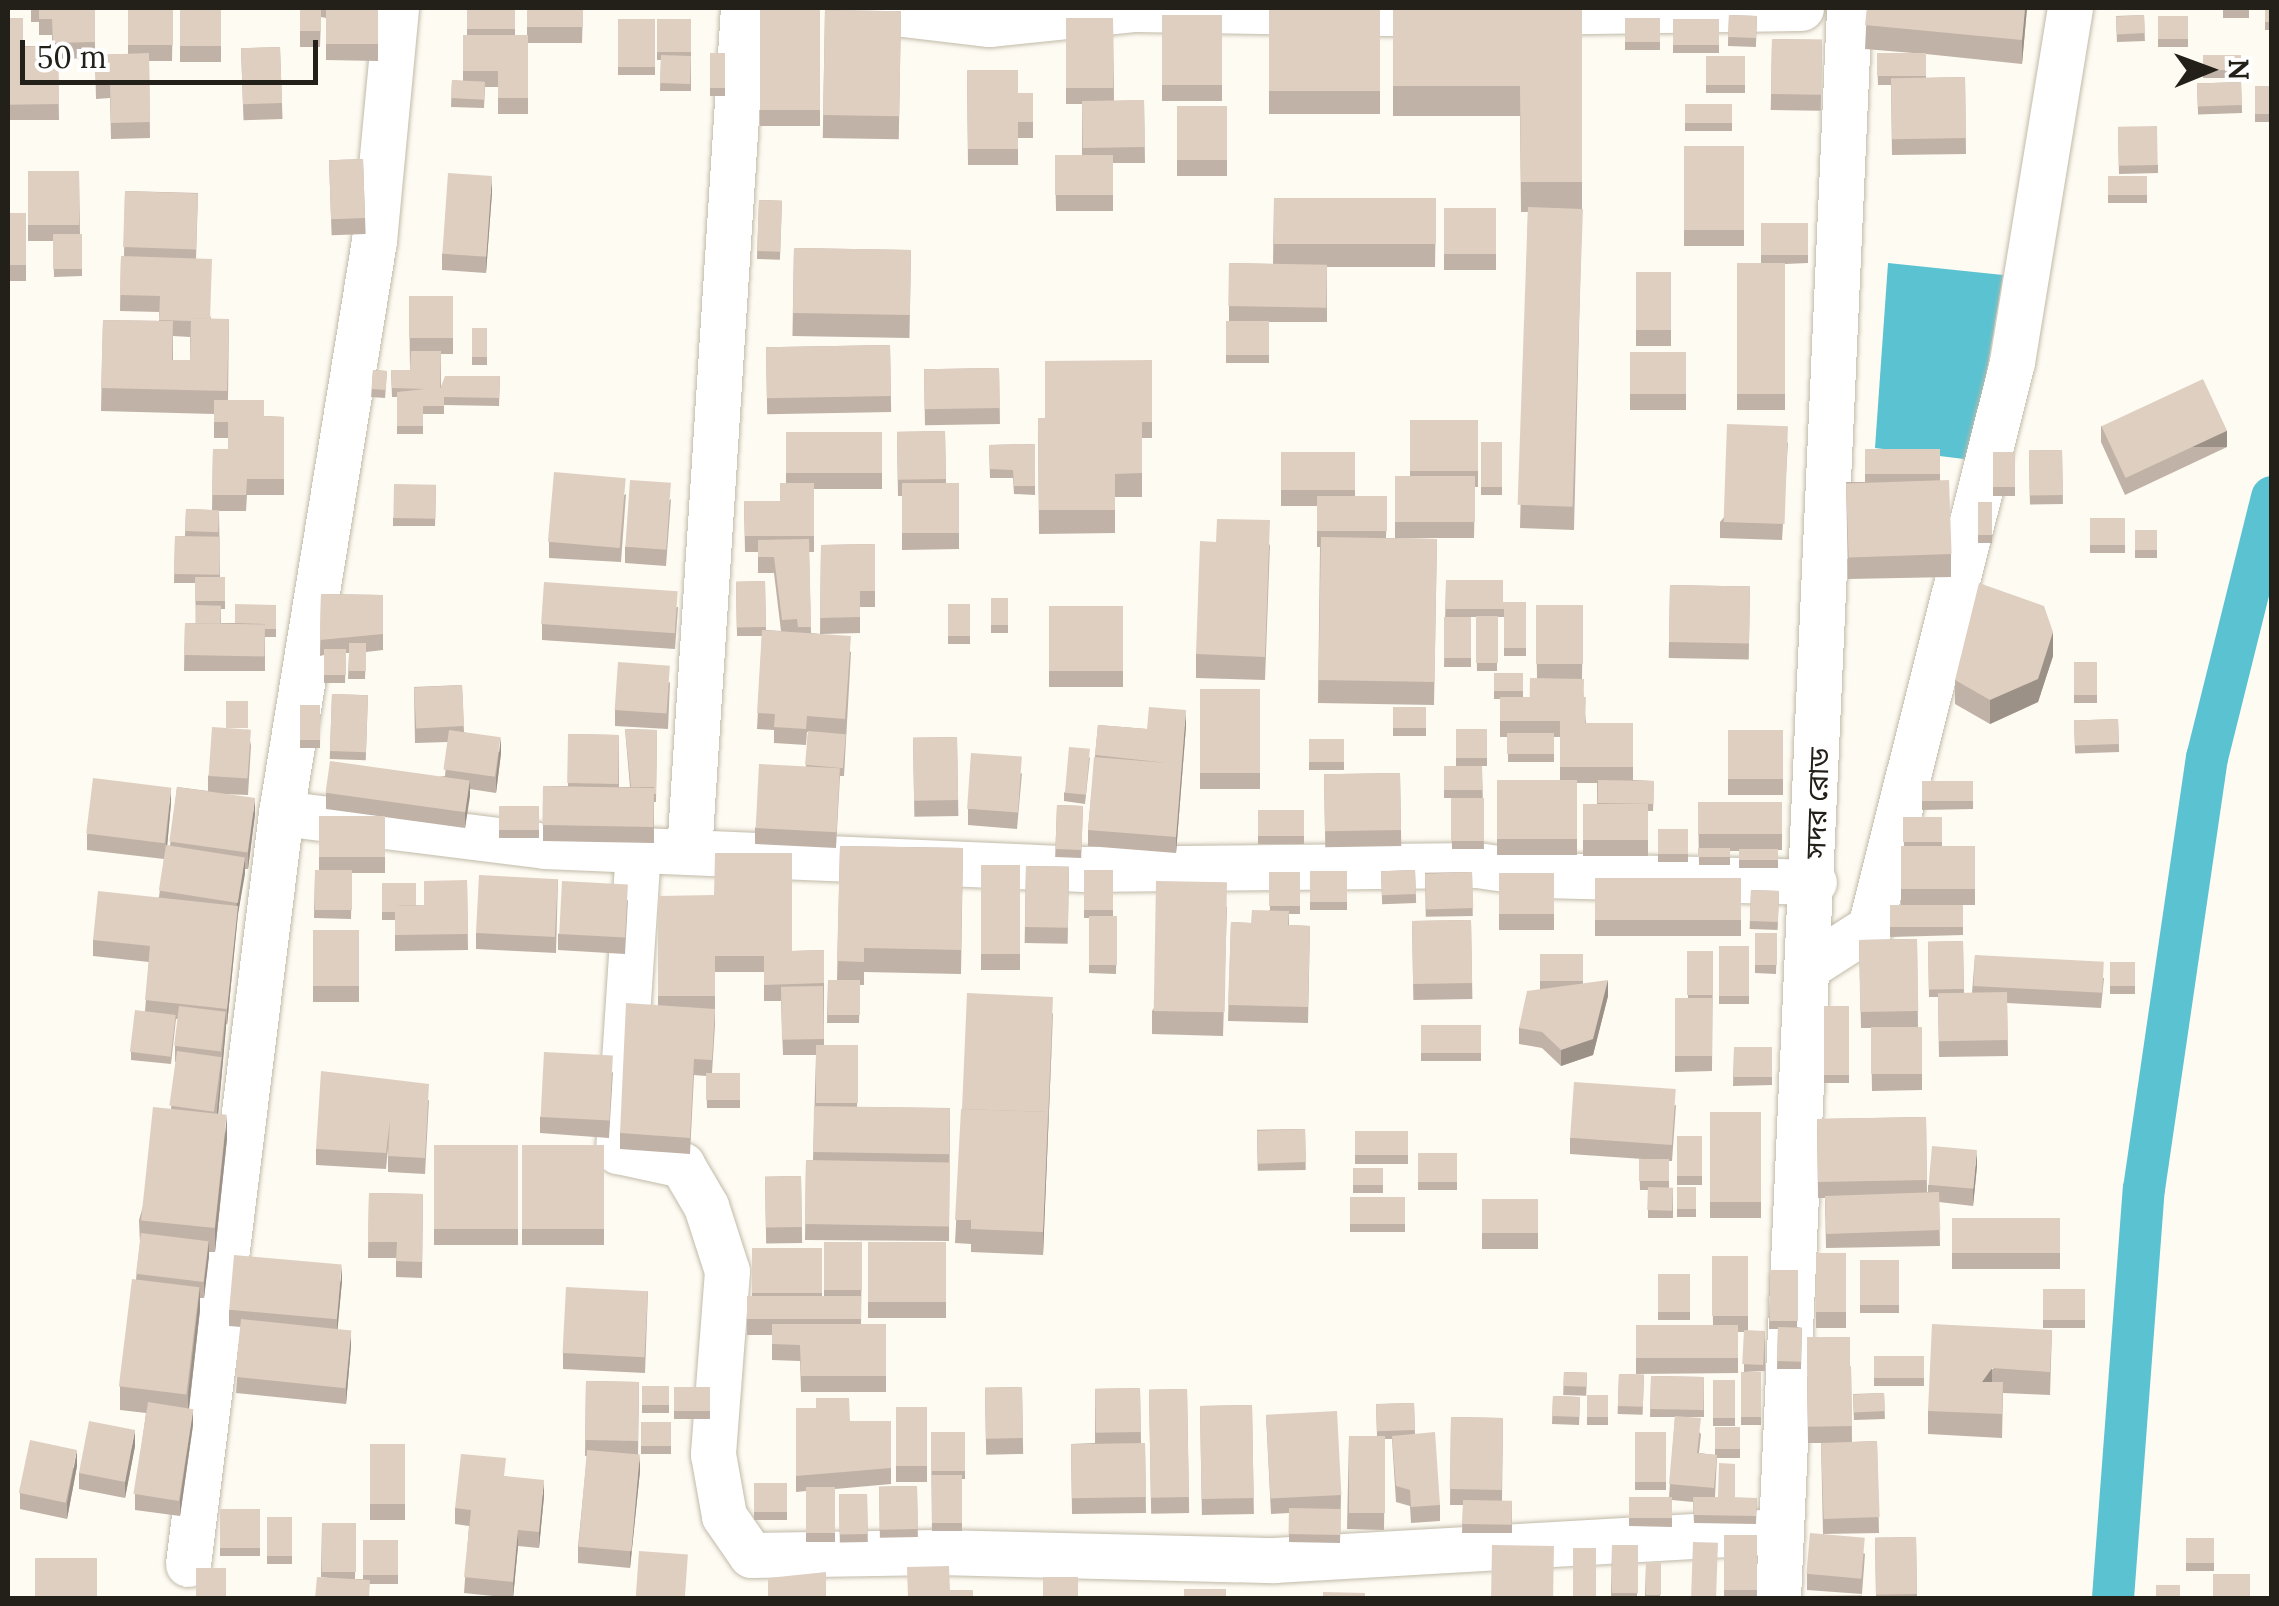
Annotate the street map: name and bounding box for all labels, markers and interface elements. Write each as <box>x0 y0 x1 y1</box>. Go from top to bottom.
scale bar <box>25 20 322 82</box>
north arrow <box>2159 20 2259 120</box>
text: 50 m <box>37 38 107 76</box>
text: N <box>2221 58 2257 81</box>
street label: সদর রোড <box>1798 747 1836 859</box>

